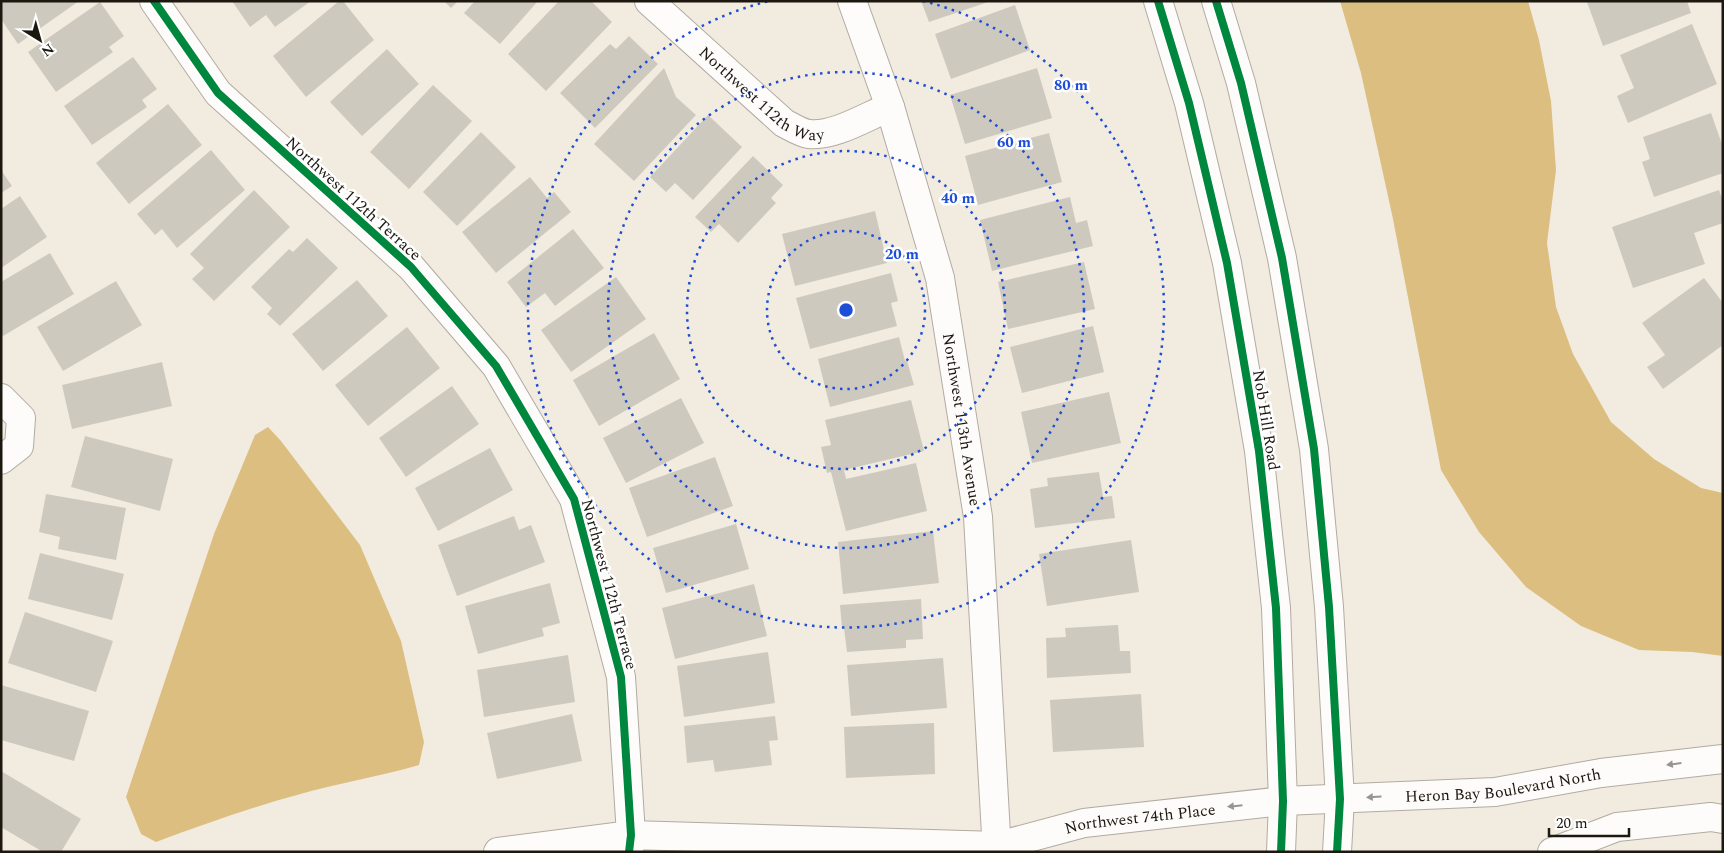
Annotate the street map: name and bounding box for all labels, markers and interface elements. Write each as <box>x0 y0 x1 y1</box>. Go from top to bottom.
north arrow <box>15 15 65 65</box>
text: N <box>37 38 58 62</box>
street label: Northwest 112th Way <box>693 41 827 147</box>
text: 80 m <box>1054 74 1089 97</box>
street label: Northwest 112th Terrace <box>280 131 427 266</box>
text: 60 m <box>997 131 1032 154</box>
text: 40 m <box>941 187 976 210</box>
text: 20 m <box>885 243 920 266</box>
centre of rings <box>837 301 855 319</box>
street label: Northwest 113th Avenue <box>936 331 987 508</box>
street label: Nob Hill Road <box>1246 368 1286 472</box>
street label: Northwest 112th Terrace <box>575 496 643 672</box>
one-way arrow <box>1666 760 1682 768</box>
street label: Heron Bay Boulevard North <box>1404 762 1603 809</box>
one-way arrow <box>1366 794 1382 802</box>
street label: Northwest 74th Place <box>1062 798 1217 841</box>
one-way arrow <box>1227 802 1243 810</box>
scale bar <box>1549 806 1629 838</box>
text: 20 m <box>1556 812 1588 835</box>

